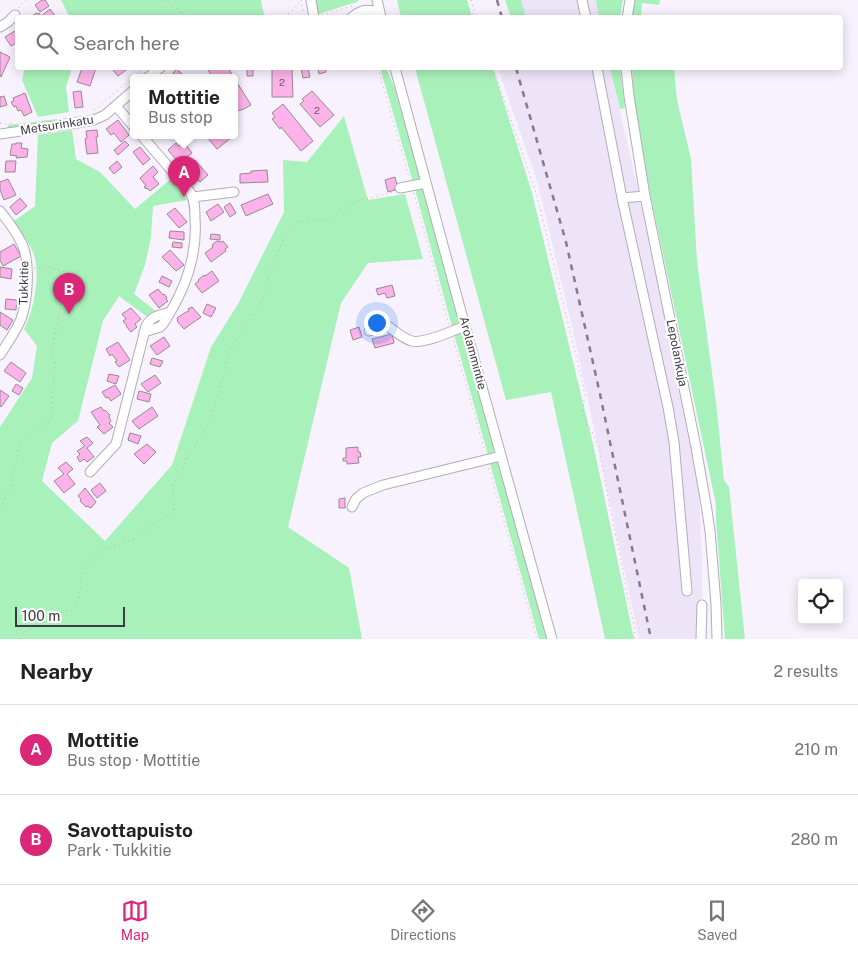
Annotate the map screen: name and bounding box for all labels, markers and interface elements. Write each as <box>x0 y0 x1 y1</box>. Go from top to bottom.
search box <box>15 15 843 70</box>
icon: search <box>33 29 61 57</box>
text: Search here <box>73 32 180 54</box>
popup <box>130 74 238 139</box>
house number: 2 <box>279 76 285 88</box>
text: Mottitie <box>148 86 220 108</box>
house number: 2 <box>314 104 320 116</box>
text: Bus stop <box>148 108 212 127</box>
street label: Metsurinkatu <box>19 112 95 138</box>
pin: A <box>168 156 200 197</box>
street label: Tukkitie <box>17 260 31 305</box>
pin: B <box>53 273 85 314</box>
your location <box>364 310 390 336</box>
street label: Arolammintie <box>457 315 490 391</box>
street label: Lepolankuja <box>664 318 690 388</box>
map controls <box>798 579 843 624</box>
button: locate <box>798 579 843 624</box>
scale bar <box>15 604 125 627</box>
text: 100 m <box>22 608 60 624</box>
text: Nearby <box>20 659 93 684</box>
text: 2 results <box>773 662 838 681</box>
text: Mottitie <box>67 729 139 751</box>
text: A <box>30 740 42 759</box>
text: 210 m <box>794 740 838 759</box>
text: Bus stop · Mottitie <box>67 751 200 770</box>
text: Savottapuisto <box>67 819 193 841</box>
text: B <box>31 830 41 849</box>
text: 280 m <box>791 830 838 849</box>
text: Park · Tukkitie <box>67 841 172 860</box>
tab: Map <box>121 897 149 943</box>
tab: Directions <box>390 897 456 943</box>
tab: Saved <box>697 897 737 943</box>

